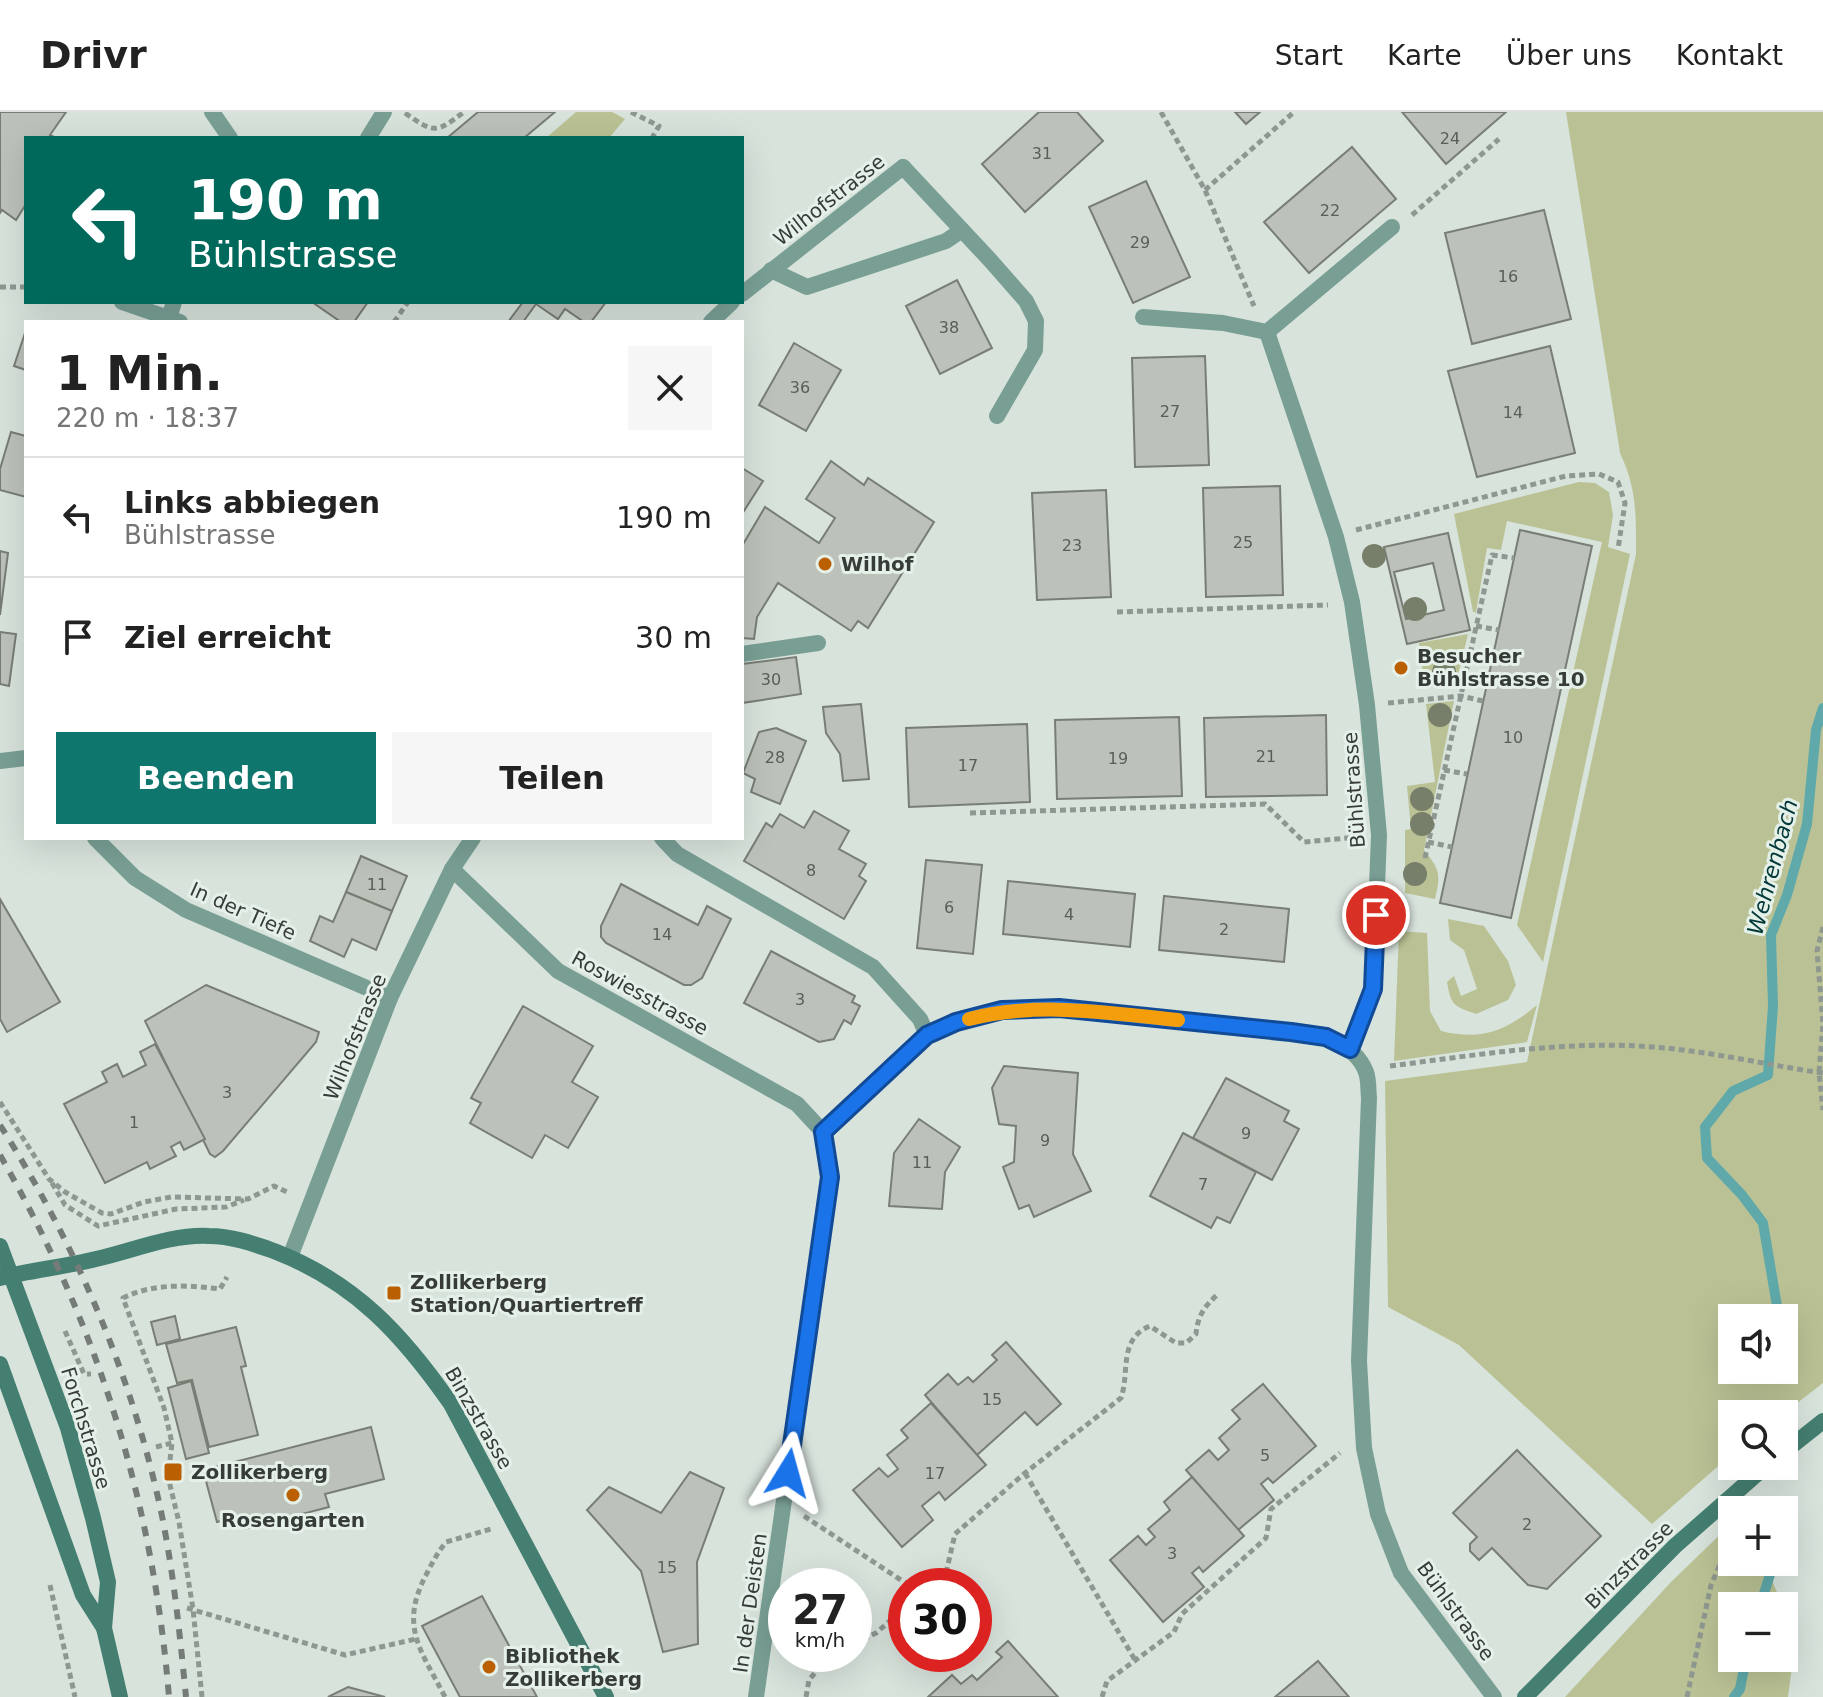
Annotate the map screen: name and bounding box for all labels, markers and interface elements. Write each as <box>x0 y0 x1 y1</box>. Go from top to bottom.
text: Drivr <box>40 33 147 77</box>
text: Start <box>1275 39 1343 72</box>
text: Karte <box>1387 39 1462 72</box>
text: Über uns <box>1506 39 1632 72</box>
text: Kontakt <box>1676 39 1783 72</box>
house number: 24 <box>1440 129 1460 148</box>
house number: 31 <box>1032 144 1052 163</box>
street label: Wilhofstrasse <box>769 149 889 251</box>
text: 190 m <box>188 167 383 232</box>
icon: left <box>56 168 160 272</box>
house number: 22 <box>1320 201 1340 220</box>
house number: 29 <box>1130 233 1150 252</box>
text: Bühlstrasse <box>188 234 398 275</box>
house number: 16 <box>1498 267 1518 286</box>
house number: 38 <box>939 318 959 337</box>
text: 1 Min. <box>56 345 223 401</box>
button: close <box>628 346 712 430</box>
house number: 36 <box>790 378 810 397</box>
house number: 27 <box>1160 402 1180 421</box>
text: 220 m · 18:37 <box>56 403 239 433</box>
house number: 14 <box>1503 403 1523 422</box>
text: Links abbiegen <box>124 485 380 520</box>
icon: left <box>56 495 100 539</box>
text: 190 m <box>616 500 712 535</box>
text: Bühlstrasse <box>124 520 275 550</box>
house number: 25 <box>1233 533 1253 552</box>
house number: 23 <box>1062 536 1082 555</box>
place label: Wilhof <box>841 552 914 576</box>
marker: Wilhof <box>816 555 834 573</box>
icon: arrive <box>56 615 100 659</box>
text: Ziel erreicht <box>124 620 331 655</box>
text: 30 m <box>635 620 712 655</box>
place label: Besucher Bühlstrasse 10 <box>1417 644 1585 691</box>
marker: Besucher Bühlstrasse 10 <box>1392 659 1410 677</box>
house number: 30 <box>761 670 781 689</box>
house number: 10 <box>1503 728 1523 747</box>
street label: Bühlstrasse <box>1338 731 1370 849</box>
button: Beenden <box>56 732 376 824</box>
button: Teilen <box>392 732 712 824</box>
house number: 21 <box>1256 747 1276 766</box>
house number: 28 <box>765 748 785 767</box>
house number: 19 <box>1108 749 1128 768</box>
house number: 17 <box>958 756 978 775</box>
water label: Wehrenbach <box>1742 797 1803 938</box>
house number: 8 <box>806 861 816 880</box>
house number: 11 <box>367 875 387 894</box>
street label: In der Tiefe <box>186 877 300 945</box>
pin <box>1342 881 1410 949</box>
icon: arrive <box>1354 893 1398 937</box>
house number: 6 <box>944 898 954 917</box>
house number: 4 <box>1064 905 1074 924</box>
house number: 2 <box>1219 920 1229 939</box>
house number: 14 <box>652 925 672 944</box>
street label: Roswiesstrasse <box>568 946 712 1040</box>
street label: Wilhofstrasse <box>319 970 391 1104</box>
house number: 3 <box>795 990 805 1009</box>
house number: 3 <box>222 1083 232 1102</box>
house number: 1 <box>129 1113 139 1132</box>
house number: 9 <box>1241 1124 1251 1143</box>
house number: 9 <box>1040 1131 1050 1150</box>
house number: 11 <box>912 1153 932 1172</box>
house number: 7 <box>1198 1175 1208 1194</box>
place label: Zollikerberg Station/Quartiertreff <box>410 1270 644 1317</box>
marker: Zollikerberg Station/Quartiertreff <box>385 1284 403 1302</box>
map controls <box>1718 1304 1798 1672</box>
button: sound <box>1718 1304 1798 1384</box>
street label: Binzstrasse <box>440 1362 518 1474</box>
street label: Forchstrasse <box>56 1364 116 1492</box>
house number: 15 <box>982 1390 1002 1409</box>
button: search <box>1718 1400 1798 1480</box>
position arrow <box>746 1431 830 1515</box>
house number: 5 <box>1260 1446 1270 1465</box>
place label: Zollikerberg <box>191 1460 328 1484</box>
marker: Zollikerberg <box>162 1461 184 1483</box>
house number: 17 <box>925 1464 945 1483</box>
marker: Rosengarten <box>284 1486 302 1504</box>
button: + <box>1718 1496 1798 1576</box>
place label: Rosengarten <box>221 1508 365 1532</box>
house number: 2 <box>1522 1515 1532 1534</box>
street label: Binzstrasse <box>1580 1516 1678 1614</box>
street label: In der Deisten <box>728 1532 772 1674</box>
house number: 3 <box>1167 1544 1177 1563</box>
street label: Bühlstrasse <box>1412 1557 1500 1665</box>
house number: 15 <box>657 1558 677 1577</box>
speed limit sign: 30 <box>888 1568 992 1672</box>
text: 27 <box>792 1587 848 1633</box>
button: − <box>1718 1592 1798 1672</box>
text: km/h <box>795 1628 845 1652</box>
place label: Bibliothek Zollikerberg <box>505 1644 642 1691</box>
marker: Bibliothek Zollikerberg <box>480 1658 498 1676</box>

